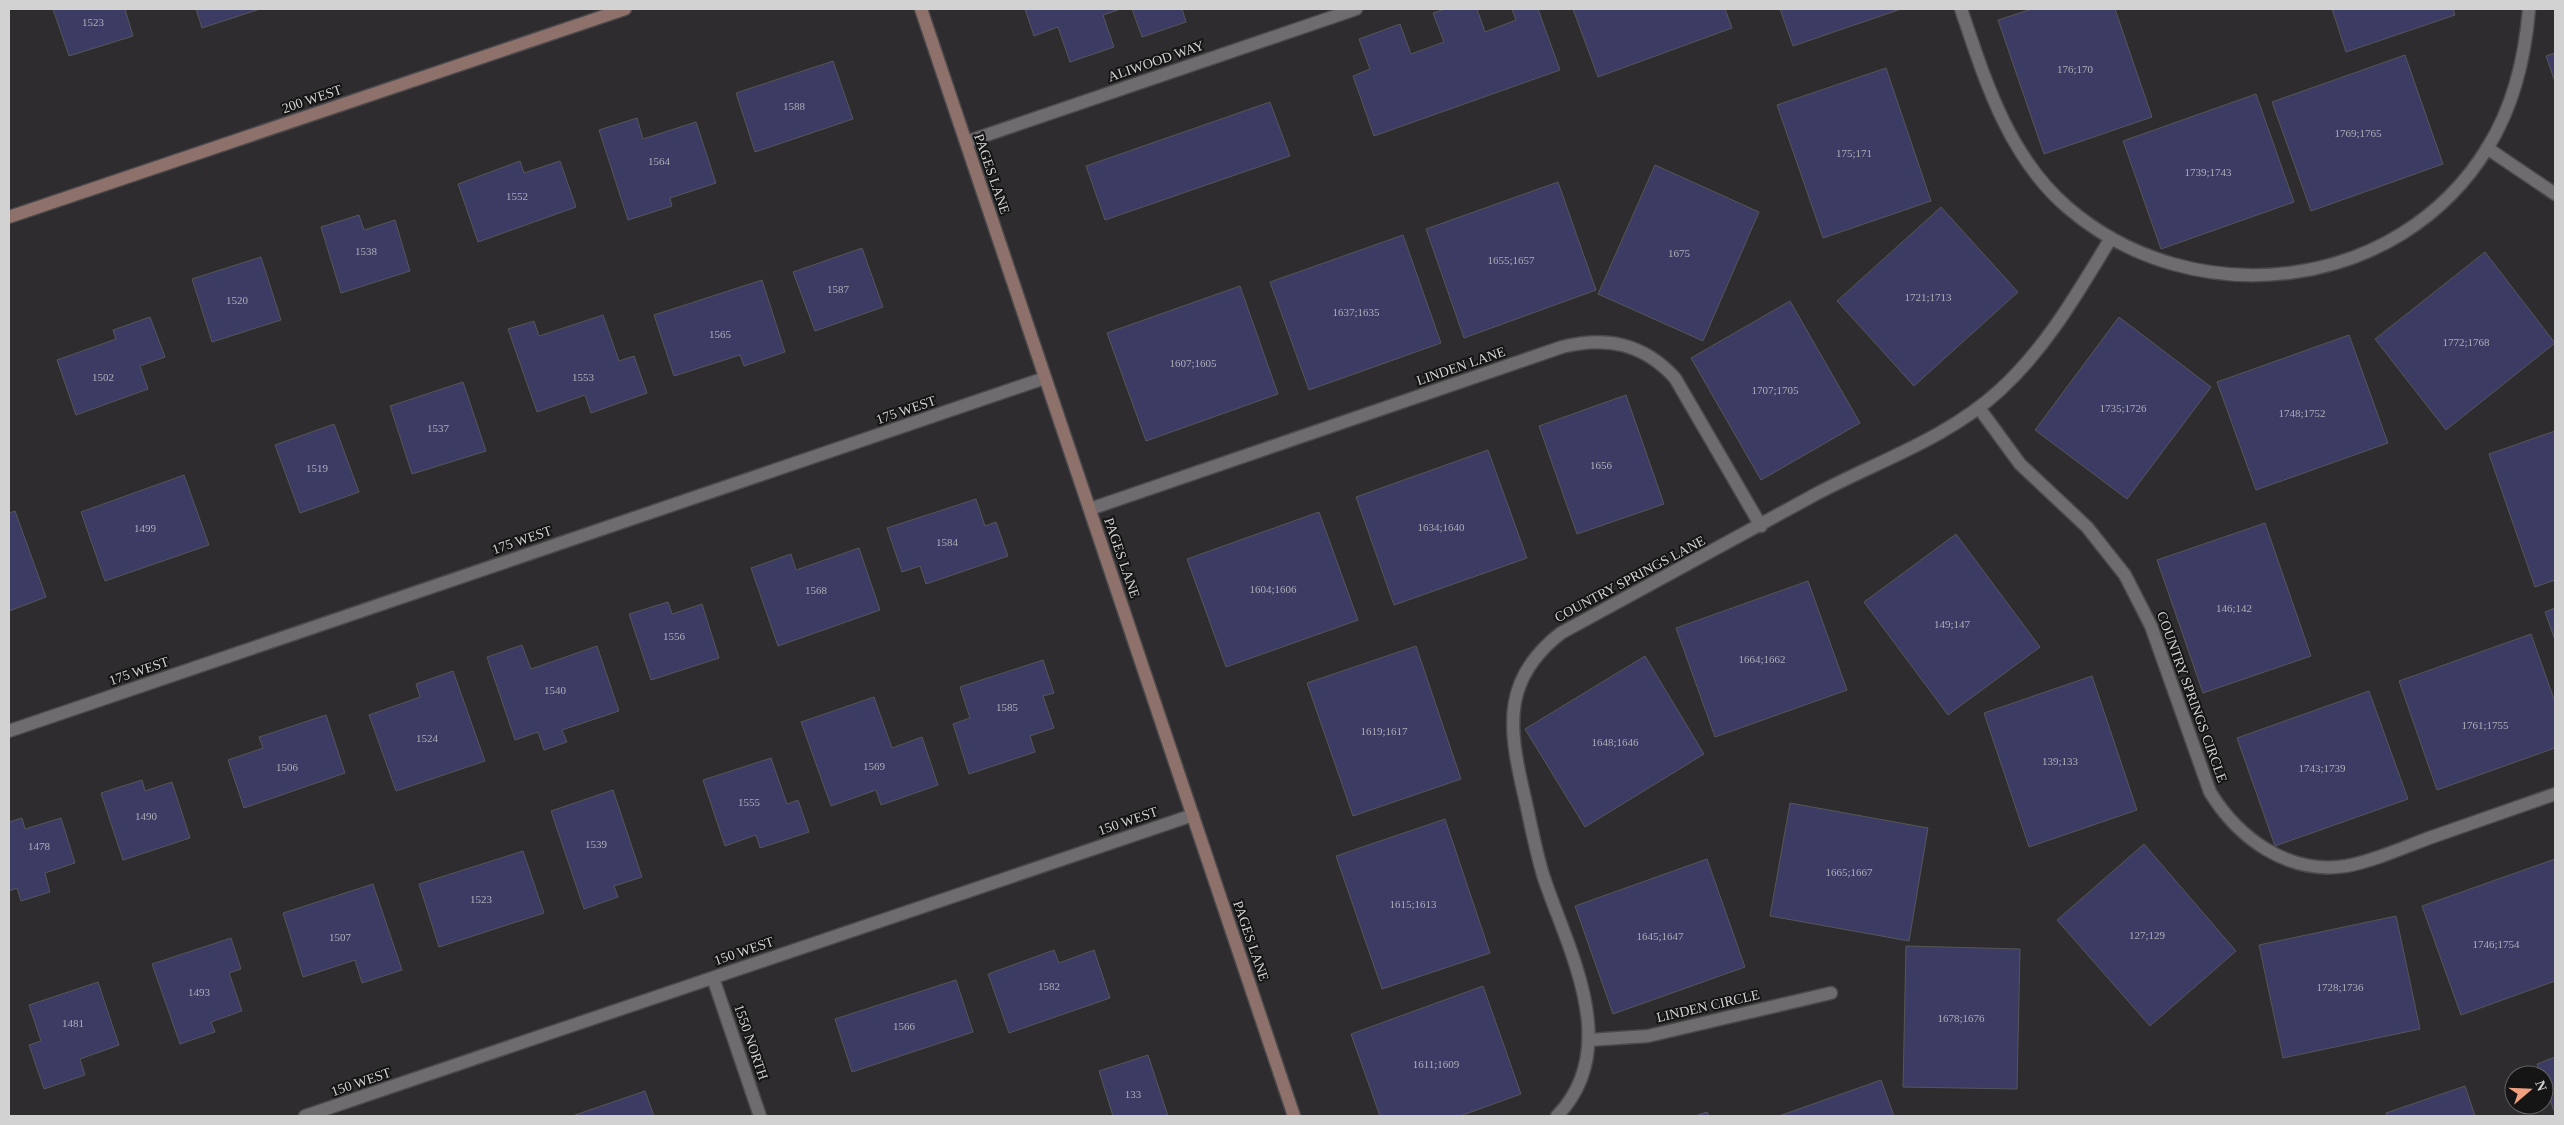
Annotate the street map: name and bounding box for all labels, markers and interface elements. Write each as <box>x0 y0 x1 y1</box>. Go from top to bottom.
house number: 1523 <box>82 16 105 28</box>
street label: ALIWOOD WAY <box>1106 38 1206 84</box>
house number: 176;170 <box>2057 63 2094 75</box>
street label: 200 WEST <box>280 82 344 116</box>
house number: 1588 <box>783 100 806 112</box>
house number: 1769;1765 <box>2334 127 2382 139</box>
street label: PAGES LANE <box>971 132 1013 216</box>
house number: 175;171 <box>1836 147 1872 159</box>
house number: 1564 <box>648 155 671 167</box>
house number: 1739;1743 <box>2184 166 2232 178</box>
house number: 1552 <box>506 190 528 202</box>
house number: 1538 <box>355 245 378 257</box>
house number: 1675 <box>1668 247 1691 259</box>
house number: 1655;1657 <box>1487 254 1535 266</box>
house number: 1587 <box>827 283 850 295</box>
house number: 1721;1713 <box>1904 291 1952 303</box>
house number: 1520 <box>226 294 249 306</box>
house number: 1637;1635 <box>1332 306 1380 318</box>
house number: 1565 <box>709 328 732 340</box>
house number: 1772;1768 <box>2442 336 2490 348</box>
street label: LINDEN LANE <box>1415 344 1507 388</box>
house number: 1607;1605 <box>1169 357 1217 369</box>
house number: 1502 <box>92 371 114 383</box>
house number: 1553 <box>572 371 595 383</box>
house number: 1707;1705 <box>1751 384 1799 396</box>
street label: 175 WEST <box>874 393 938 427</box>
house number: 1735;1726 <box>2099 402 2147 414</box>
house number: 1748;1752 <box>2278 407 2326 419</box>
house number: 1537 <box>427 422 450 434</box>
house number: 1656 <box>1590 459 1613 471</box>
house number: 1519 <box>306 462 329 474</box>
street label: PAGES LANE <box>1101 516 1143 600</box>
house number: 1634;1640 <box>1417 521 1465 533</box>
house number: 1499 <box>134 522 157 534</box>
street label: 175 WEST <box>490 523 554 557</box>
street label: COUNTRY SPRINGS LANE <box>1552 533 1708 625</box>
house number: 1584 <box>936 536 959 548</box>
house number: 1604;1606 <box>1249 583 1297 595</box>
house number: 1568 <box>805 584 828 596</box>
house number: 146;142 <box>2216 602 2252 614</box>
street label: COUNTRY SPRINGS CIRCLE <box>2154 610 2230 784</box>
house number: 149;147 <box>1934 618 1971 630</box>
house number: 1556 <box>663 630 686 642</box>
house number: 1664;1662 <box>1738 653 1786 665</box>
street label: 175 WEST <box>107 654 171 688</box>
house number: 1540 <box>544 684 567 696</box>
house number: 1585 <box>996 701 1019 713</box>
house number: 1761;1755 <box>2461 719 2509 731</box>
house number: 1619;1617 <box>1360 725 1408 737</box>
house number: 1524 <box>416 732 439 744</box>
house number: 1648;1646 <box>1591 736 1639 748</box>
house number: 139;133 <box>2042 755 2079 767</box>
house number: 1569 <box>863 760 886 772</box>
house number: 1506 <box>276 761 299 773</box>
house number: 1743;1739 <box>2298 762 2346 774</box>
house number: 1555 <box>738 796 761 808</box>
street label: 150 WEST <box>1096 804 1160 838</box>
house number: 1490 <box>135 810 158 822</box>
house number: 1539 <box>585 838 608 850</box>
house number: 1478 <box>28 840 51 852</box>
house number: 1665;1667 <box>1825 866 1873 878</box>
house number: 1523 <box>470 893 493 905</box>
house number: 1615;1613 <box>1389 898 1437 910</box>
street label: PAGES LANE <box>1230 899 1272 983</box>
house number: 127;129 <box>2129 929 2166 941</box>
house number: 1645;1647 <box>1636 930 1684 942</box>
house number: 1507 <box>329 931 352 943</box>
street label: 150 WEST <box>712 934 776 968</box>
house number: 1746;1754 <box>2472 938 2520 950</box>
house number: 1582 <box>1038 980 1060 992</box>
house number: 1728;1736 <box>2316 981 2364 993</box>
house number: 1493 <box>188 986 211 998</box>
street label: LINDEN CIRCLE <box>1655 987 1761 1025</box>
street label: 1550 NORTH <box>731 1002 771 1082</box>
house number: 1678;1676 <box>1937 1012 1985 1024</box>
house number: 1481 <box>62 1017 84 1029</box>
house number: 1566 <box>893 1020 916 1032</box>
house number: 1611;1609 <box>1413 1058 1460 1070</box>
street label: 150 WEST <box>329 1065 393 1099</box>
north arrow <box>2504 1065 2554 1115</box>
text: N <box>2532 1079 2550 1093</box>
house number: 133 <box>1125 1088 1142 1100</box>

